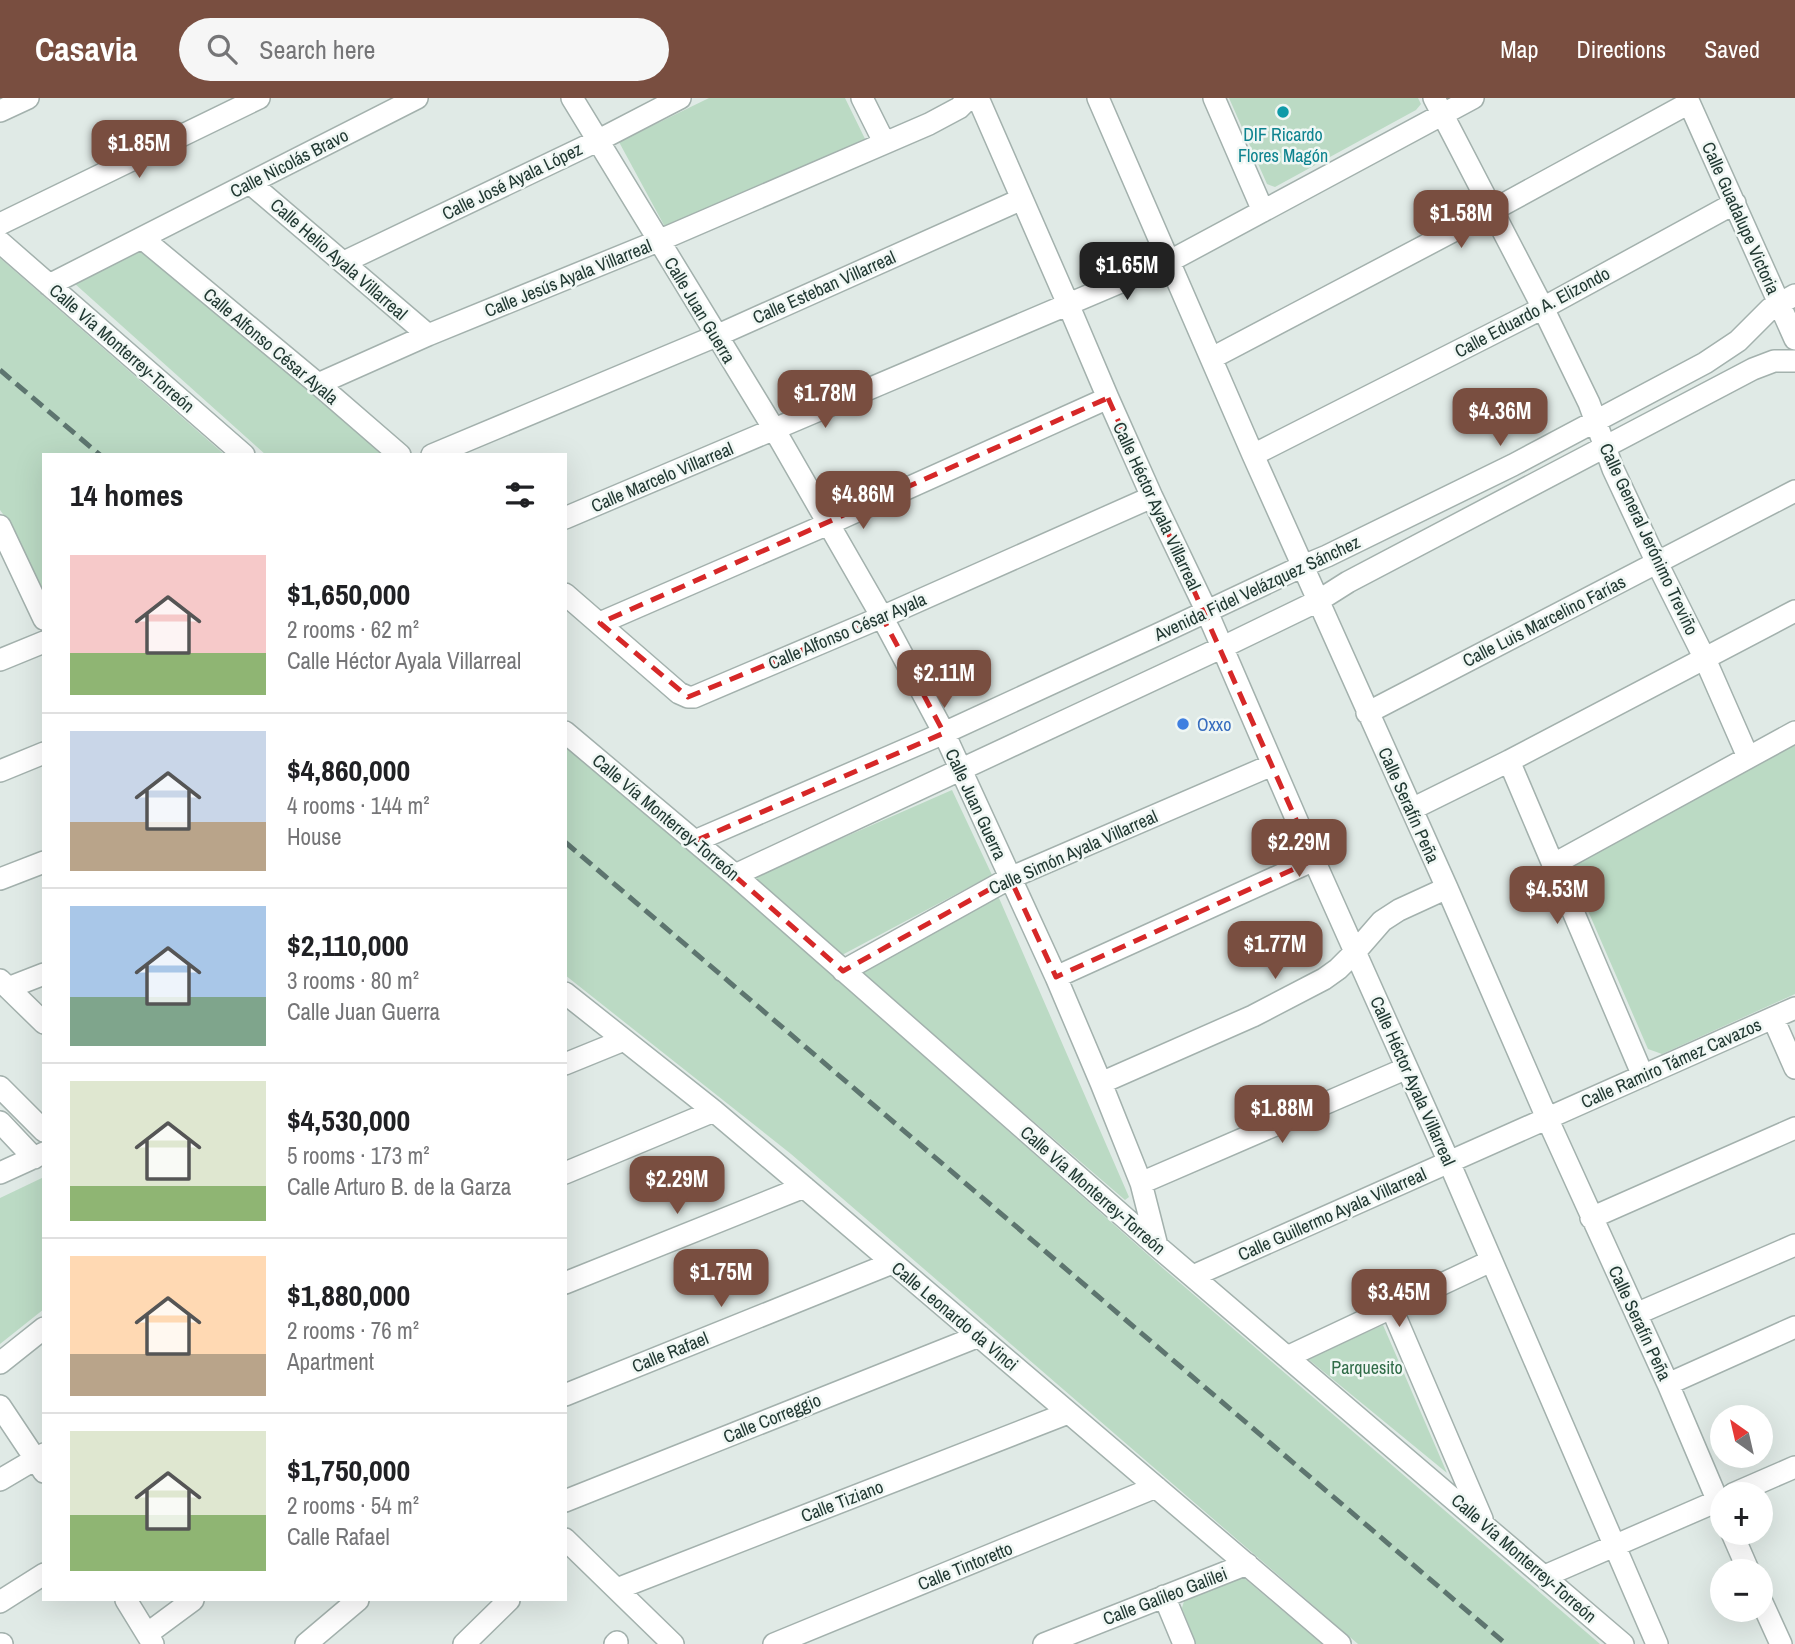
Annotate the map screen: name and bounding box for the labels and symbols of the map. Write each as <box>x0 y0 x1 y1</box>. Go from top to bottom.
marker: DIF Ricardo Flores Magón <box>1275 104 1291 120</box>
pin: $1.85M <box>82 120 196 180</box>
street label: Calle Nicolás Bravo <box>226 122 352 204</box>
place label: DIF Ricardo Flores Magón <box>1238 122 1328 168</box>
street label: Calle José Ayala López <box>438 136 586 226</box>
street label: Calle Guadalupe Victoria <box>1696 138 1786 298</box>
pin: $1.58M <box>1404 190 1518 250</box>
street label: Calle Helio Ayala Villarreal <box>265 192 413 326</box>
street label: Calle Jesús Ayala Villarreal <box>481 233 655 323</box>
pin: $1.65M <box>1070 242 1184 302</box>
street label: Calle Esteban Villarreal <box>749 244 899 330</box>
street label: Calle Juan Guerra <box>658 252 742 368</box>
street label: Calle Eduardo A. Elizondo <box>1450 261 1614 363</box>
street label: Calle Vía Monterrey-Torreón <box>44 278 200 418</box>
street label: Calle Alfonso César Ayala <box>198 282 344 410</box>
pin: $1.78M <box>768 370 882 430</box>
pin: $4.36M <box>1443 388 1557 448</box>
street label: Calle Héctor Ayala Villarreal <box>1107 418 1207 594</box>
street label: Calle Marcelo Villarreal <box>587 436 737 518</box>
street label: Calle General Jerónimo Treviño <box>1593 439 1705 639</box>
pin: $4.86M <box>806 472 920 531</box>
street label: Avenida Fidel Velázquez Sánchez <box>1149 529 1364 647</box>
street label: Calle Luis Marcelino Farías <box>1458 569 1630 673</box>
street label: Calle Alfonso César Ayala <box>764 586 930 676</box>
pin: $2.11M <box>887 650 1001 710</box>
place label: Oxxo <box>1197 712 1231 737</box>
marker: Oxxo <box>1175 716 1191 732</box>
street label: Calle Serafín Peña <box>1372 743 1446 867</box>
street label: Calle Juan Guerra <box>939 744 1013 864</box>
street label: Calle Vía Monterrey-Torreón <box>587 748 745 886</box>
street label: Calle Simón Ayala Villarreal <box>985 803 1161 901</box>
pin: $2.29M <box>1242 820 1356 879</box>
pin: $4.53M <box>1500 866 1614 926</box>
pin: $1.77M <box>1218 922 1332 981</box>
street label: Calle Héctor Ayala Villarreal <box>1364 992 1462 1170</box>
street label: Calle Ramiro Támez Cavazos <box>1577 1012 1765 1114</box>
pin: $1.88M <box>1225 1086 1339 1145</box>
street label: Calle Vía Monterrey-Torreón <box>1015 1120 1171 1260</box>
pin: $2.29M <box>620 1156 734 1216</box>
street label: Calle Guillermo Ayala Villarreal <box>1234 1161 1430 1267</box>
pin: $1.75M <box>664 1250 778 1309</box>
street label: Calle Leonardo da Vinci <box>886 1256 1024 1376</box>
street label: Calle Serafín Peña <box>1602 1262 1678 1384</box>
pin: $3.45M <box>1342 1270 1456 1329</box>
street label: Calle Rafael <box>628 1325 712 1379</box>
park label: Parquesito <box>1331 1355 1403 1380</box>
street label: Calle Correggio <box>719 1387 825 1449</box>
north arrow <box>1710 1405 1773 1468</box>
street label: Calle Tiziano <box>797 1474 887 1528</box>
street label: Calle Vía Monterrey-Torreón <box>1446 1488 1602 1628</box>
street label: Calle Tintoretto <box>914 1536 1016 1596</box>
street label: Calle Galileo Galilei <box>1099 1561 1231 1631</box>

